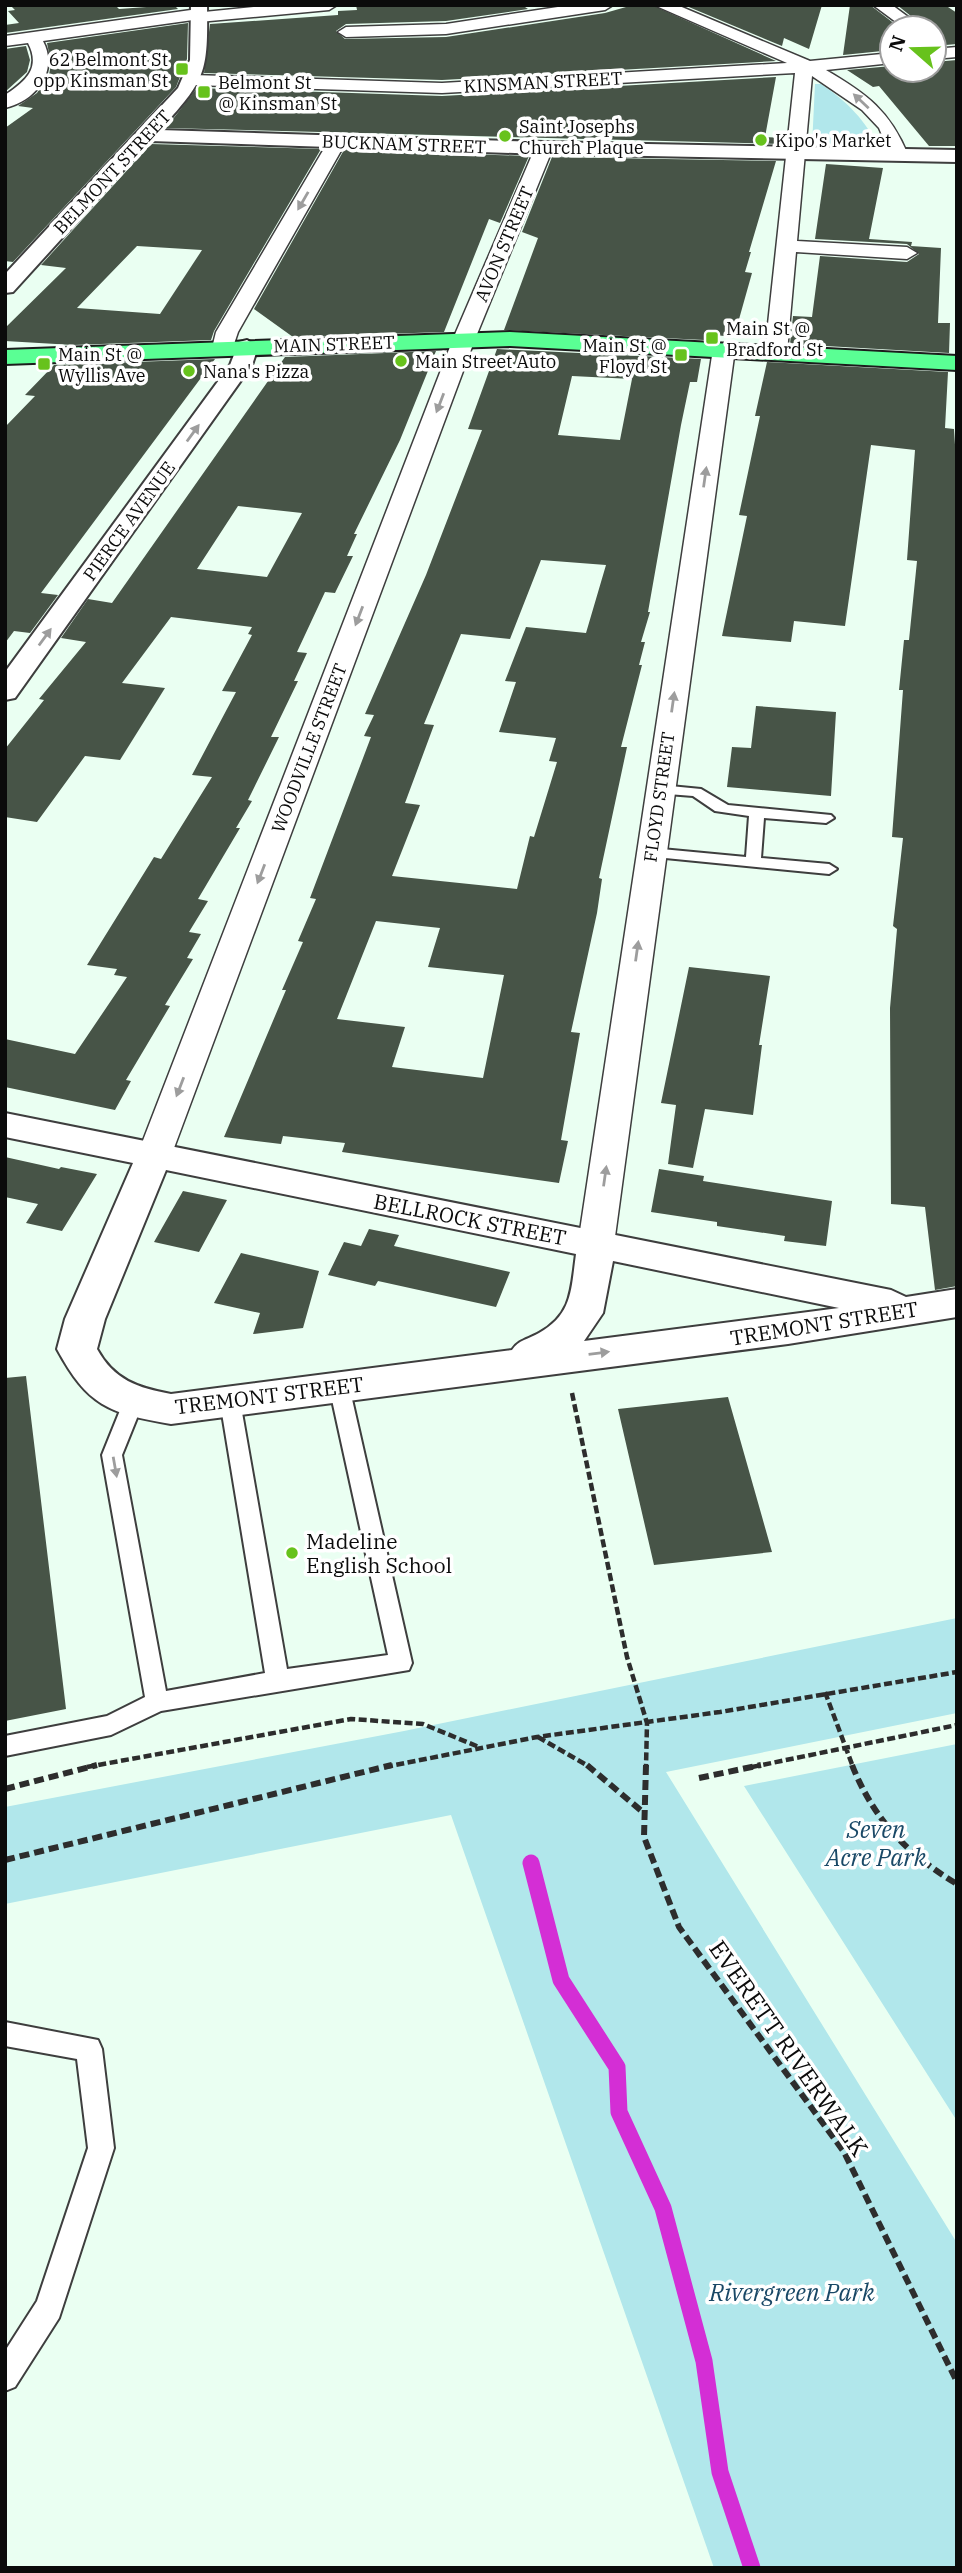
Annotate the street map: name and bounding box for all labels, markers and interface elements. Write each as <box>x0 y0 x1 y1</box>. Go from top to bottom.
north arrow <box>878 14 948 84</box>
text: N <box>883 32 911 54</box>
place label: 62 Belmont St opp Kinsman St <box>33 48 168 92</box>
marker: 62 Belmont St opp Kinsman St <box>174 61 190 77</box>
street label: KINSMAN STREET <box>463 66 623 98</box>
place label: Belmont St @ Kinsman St <box>218 71 337 115</box>
marker: Belmont St @ Kinsman St <box>196 84 212 100</box>
one-way arrow <box>852 93 870 109</box>
street label: BELMONT STREET <box>48 105 176 239</box>
place label: Saint Josephs Church Plaque <box>519 115 644 159</box>
marker: Saint Josephs Church Plaque <box>497 128 513 144</box>
place label: Kipo's Market <box>775 129 891 152</box>
street label: BUCKNAM STREET <box>321 130 487 158</box>
marker: Kipo's Market <box>753 132 769 148</box>
street label: AVON STREET <box>469 183 539 305</box>
one-way arrow <box>297 191 309 210</box>
place label: Main St @ Bradford St <box>726 317 823 361</box>
street label: MAIN STREET <box>273 330 395 358</box>
marker: Main St @ Bradford St <box>704 330 720 346</box>
place label: Main St @ Floyd St <box>582 334 667 378</box>
place label: Main St @ Wyllis Ave <box>58 343 145 387</box>
marker: Main St @ Floyd St <box>673 347 689 363</box>
place label: Main Street Auto <box>415 350 556 373</box>
marker: Main Street Auto <box>393 353 409 369</box>
marker: Main St @ Wyllis Ave <box>36 356 52 372</box>
place label: Nana's Pizza <box>203 360 310 383</box>
marker: Nana's Pizza <box>181 363 197 379</box>
one-way arrow <box>434 393 445 414</box>
one-way arrow <box>186 423 200 442</box>
street label: PIERCE AVENUE <box>78 457 180 585</box>
one-way arrow <box>700 465 711 487</box>
one-way arrow <box>354 605 365 626</box>
one-way arrow <box>38 628 52 646</box>
street label: WOODVILLE STREET <box>266 660 352 836</box>
one-way arrow <box>668 691 679 713</box>
street label: FLOYD STREET <box>638 730 680 864</box>
one-way arrow <box>255 864 266 885</box>
one-way arrow <box>632 940 643 962</box>
one-way arrow <box>175 1077 186 1098</box>
one-way arrow <box>599 1165 610 1187</box>
street label: BELLROCK STREET <box>371 1187 569 1251</box>
street label: TREMONT STREET <box>728 1294 920 1352</box>
one-way arrow <box>588 1347 610 1358</box>
street label: TREMONT STREET <box>173 1370 365 1420</box>
one-way arrow <box>109 1456 120 1478</box>
place label: Madeline English School <box>306 1527 452 1579</box>
marker: Madeline English School <box>284 1545 300 1561</box>
park label: Seven Acre Park <box>823 1813 927 1873</box>
street label: EVERETT RIVERWALK <box>702 1934 876 2162</box>
park label: Rivergreen Park <box>708 2276 875 2308</box>

